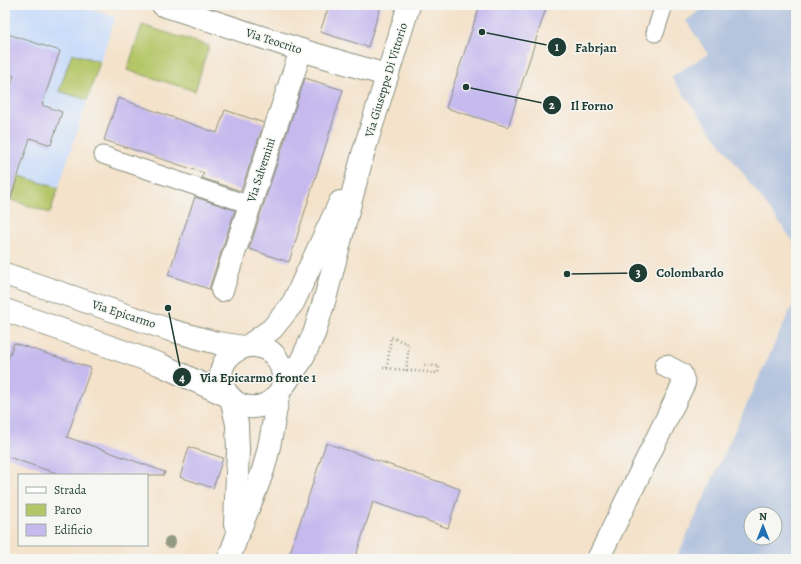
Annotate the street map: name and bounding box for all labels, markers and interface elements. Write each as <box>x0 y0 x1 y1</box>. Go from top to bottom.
street label: Via Giuseppe Di Vittorio <box>361 21 411 140</box>
street label: Via Teocrito <box>243 24 304 58</box>
callout: Fabrjan <box>547 35 625 60</box>
text: 1 <box>555 39 560 55</box>
text: Fabrjan <box>575 39 618 56</box>
callout: Il Forno <box>542 93 621 118</box>
text: 2 <box>549 97 555 113</box>
text: Il Forno <box>570 97 614 114</box>
street label: Via Salvemini <box>243 136 279 205</box>
callout: Colombardo <box>628 260 732 285</box>
text: Colombardo <box>656 264 724 281</box>
text: 3 <box>635 265 641 281</box>
street label: Via Epicarmo <box>89 296 158 332</box>
callout: Via Epicarmo fronte 1 <box>172 365 324 390</box>
text: Via Epicarmo fronte 1 <box>199 369 316 386</box>
text: 4 <box>179 370 185 386</box>
legend <box>18 474 148 546</box>
text: Strada <box>54 482 87 498</box>
text: Parco <box>54 502 81 518</box>
north arrow <box>743 506 783 546</box>
text: N <box>759 509 767 524</box>
text: Edificio <box>54 522 92 538</box>

